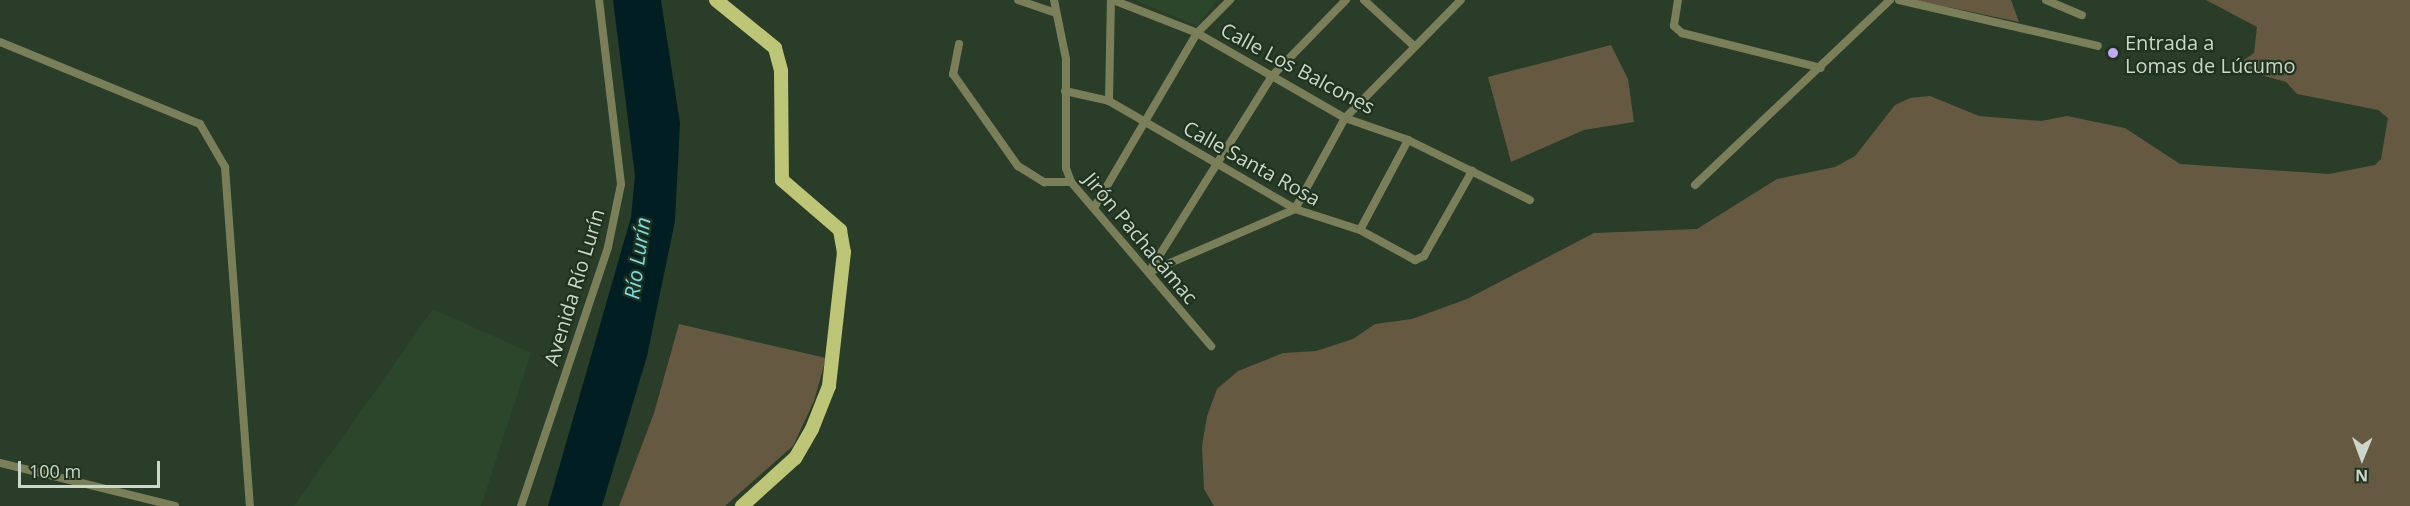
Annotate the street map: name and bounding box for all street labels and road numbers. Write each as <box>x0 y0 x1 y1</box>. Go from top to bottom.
street label: Calle Los Balcones <box>1217 17 1379 119</box>
street label: Calle Santa Rosa <box>1179 115 1325 211</box>
street label: Jirón Pachacámac <box>1079 167 1203 309</box>
street label: Avenida Río Lurín <box>539 206 609 368</box>

